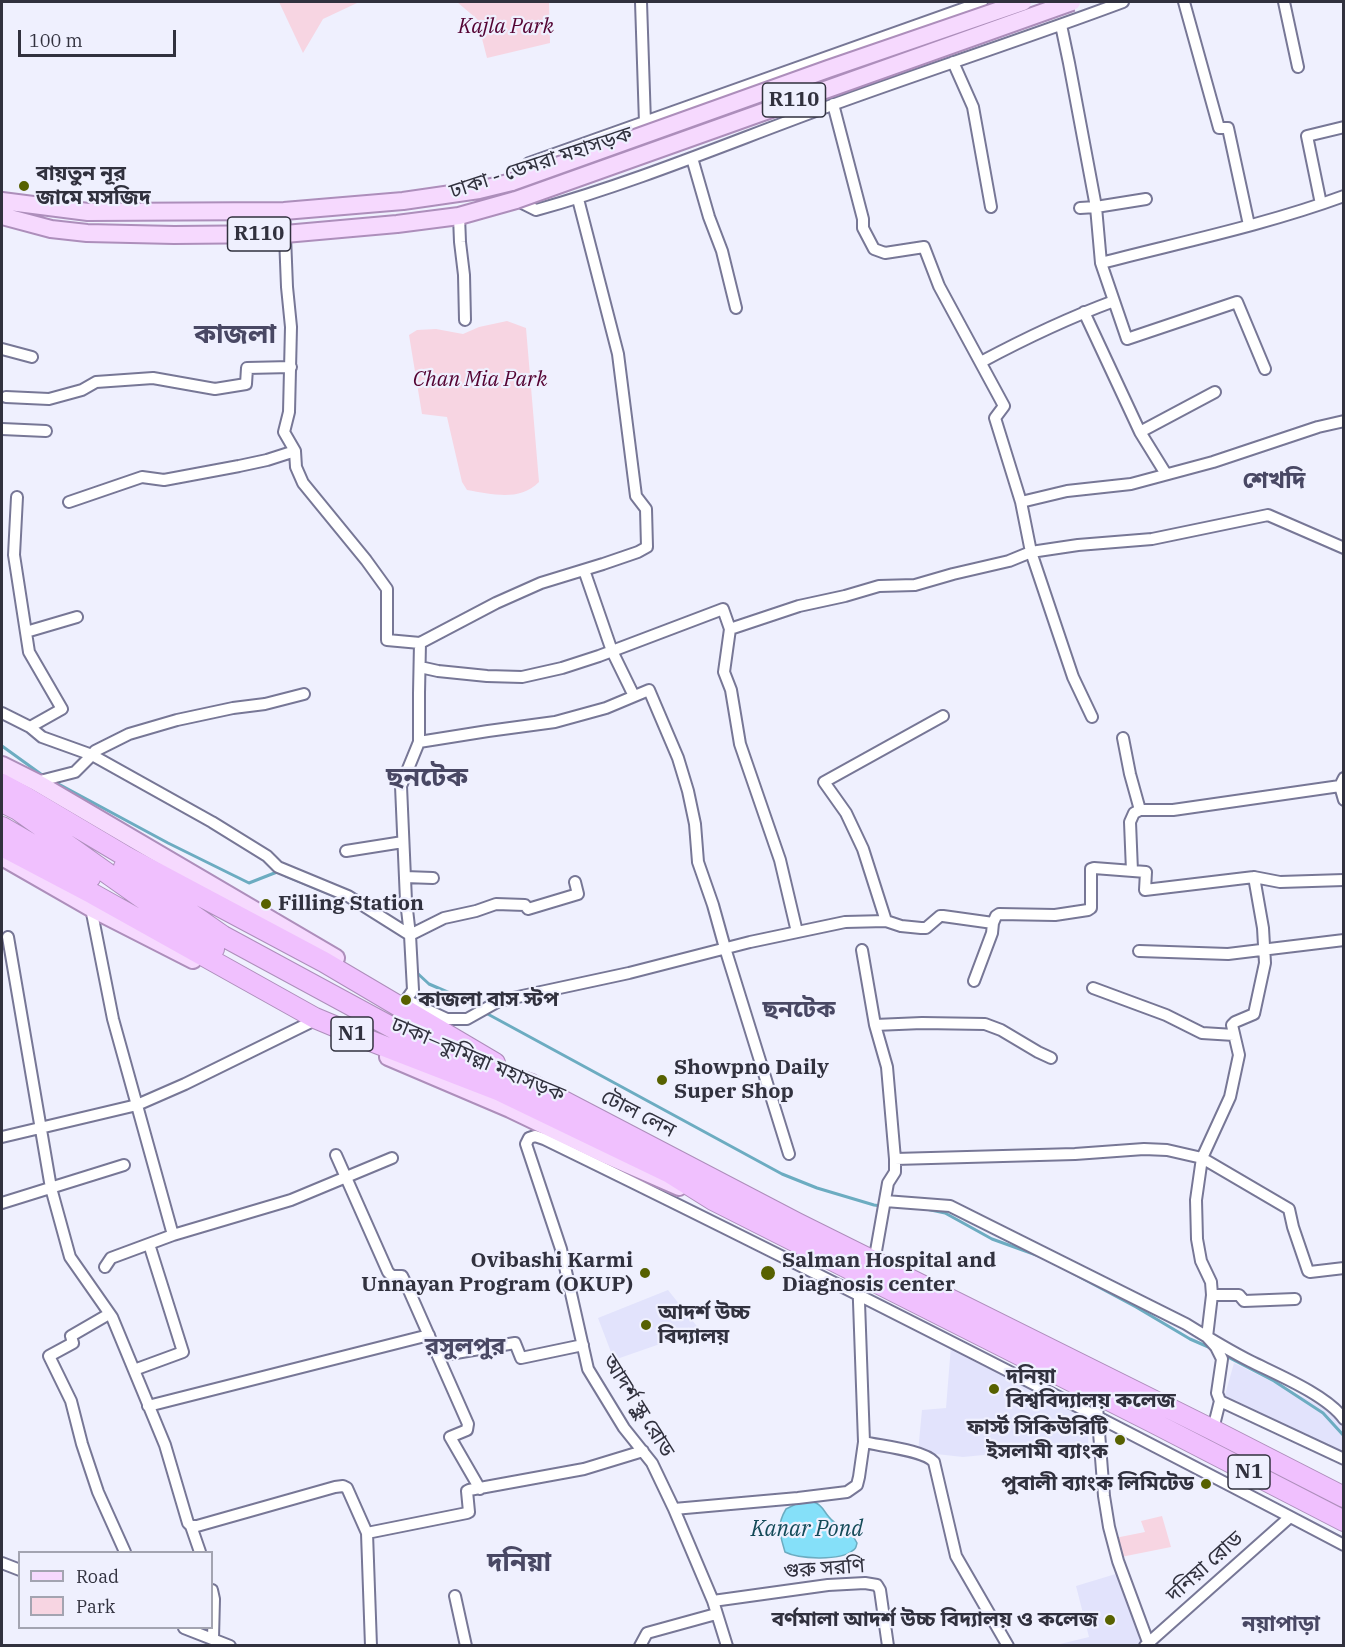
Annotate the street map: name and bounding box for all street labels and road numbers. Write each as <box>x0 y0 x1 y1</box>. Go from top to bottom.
road number: R110 <box>762 83 826 117</box>
street label: ঢাকা - ডেমরা মহাসড়ক <box>446 122 636 204</box>
road number: R110 <box>228 217 290 251</box>
street label: ঢাকা–কুমিল্লা মহাসড়ক <box>387 1012 569 1108</box>
road number: N1 <box>331 1017 373 1051</box>
street label: টোল লেন <box>596 1085 680 1143</box>
street label: আদর্শ স্কুল রোড <box>597 1350 679 1462</box>
road number: N1 <box>1228 1455 1270 1489</box>
street label: দনিয়া রোড <box>1162 1526 1248 1608</box>
street label: গুরু সরণি <box>782 1554 866 1584</box>

